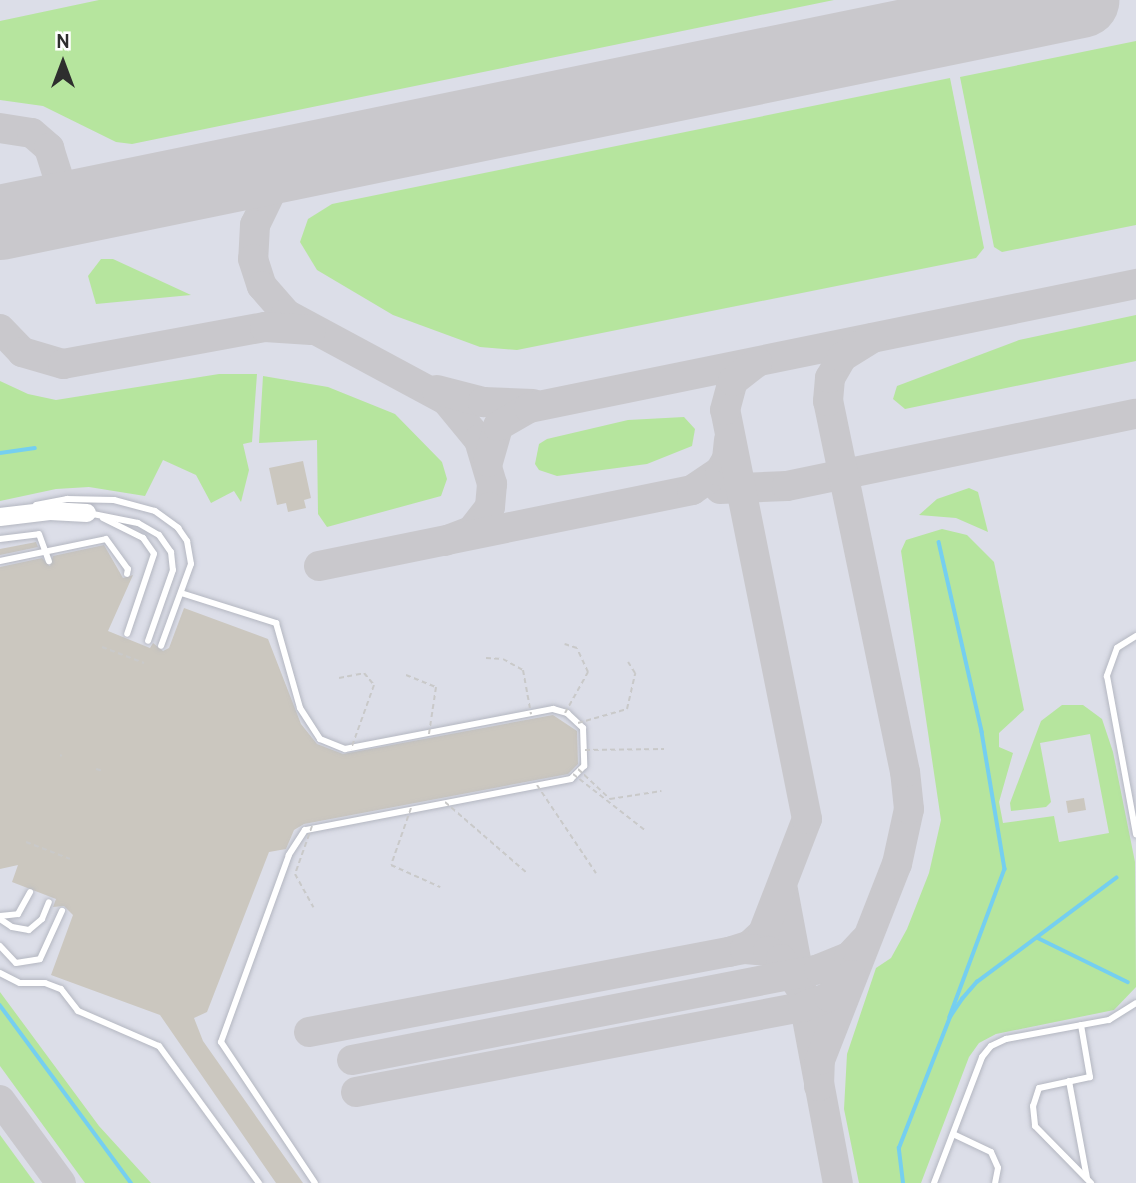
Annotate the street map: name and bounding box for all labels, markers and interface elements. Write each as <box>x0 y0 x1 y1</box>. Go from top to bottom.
north arrow <box>28 28 98 98</box>
text: N <box>56 30 70 53</box>

